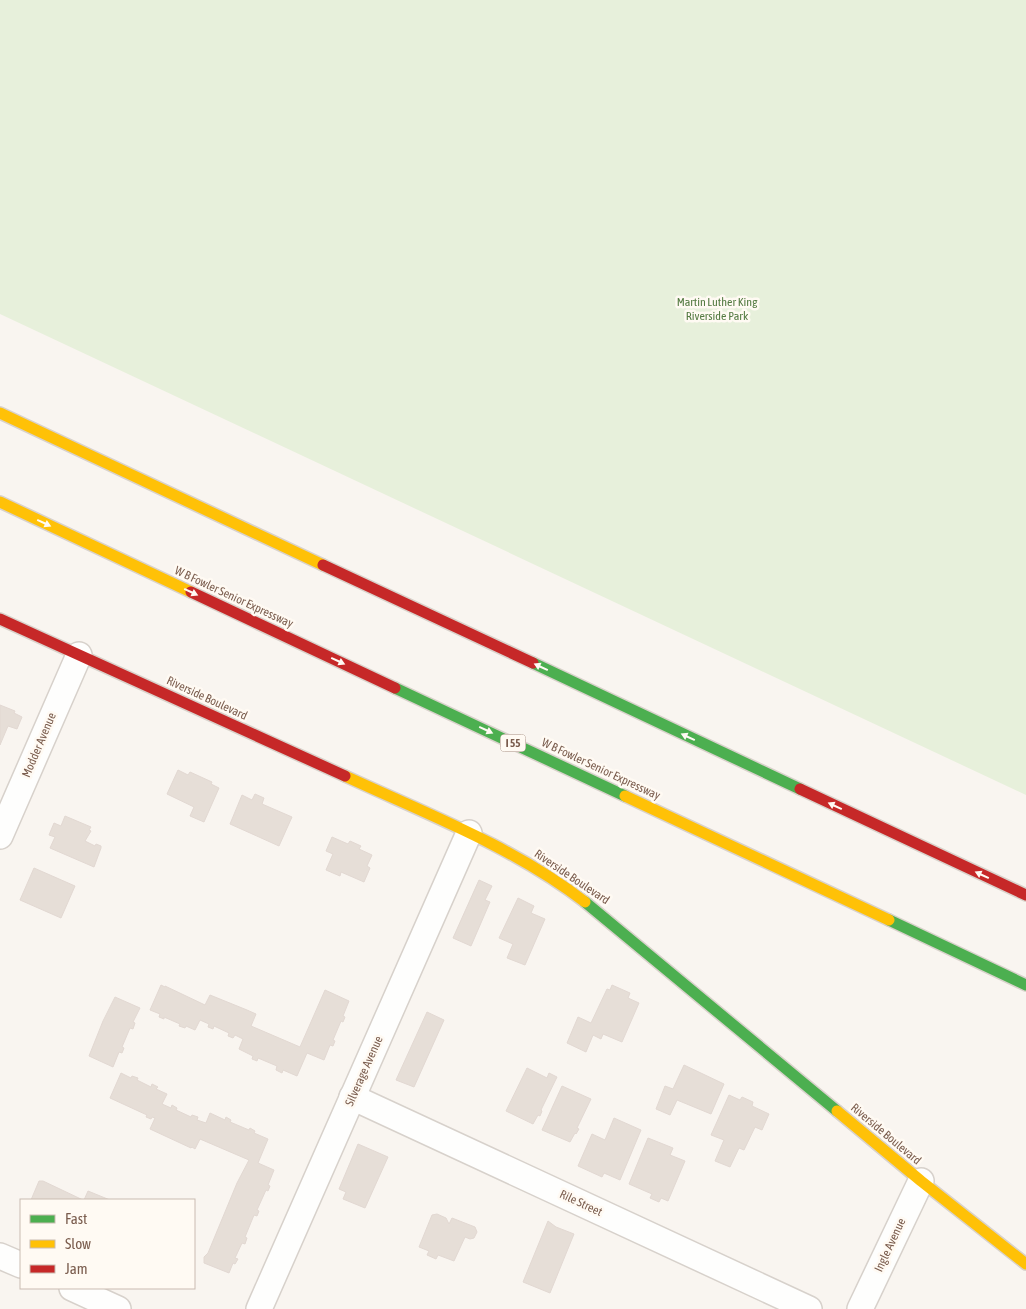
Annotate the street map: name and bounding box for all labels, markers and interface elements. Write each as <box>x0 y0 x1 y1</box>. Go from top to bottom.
park label: Martin Luther King Riverside Park <box>677 295 758 323</box>
one-way arrow <box>37 519 51 527</box>
street label: W B Fowler Senior Expressway <box>172 563 296 631</box>
one-way arrow <box>184 588 198 596</box>
one-way arrow <box>331 657 345 665</box>
one-way arrow <box>534 663 548 671</box>
street label: Riverside Boulevard <box>164 673 250 723</box>
street label: Modder Avenue <box>19 711 59 779</box>
one-way arrow <box>478 726 493 734</box>
one-way arrow <box>681 732 695 740</box>
road number: I 55 <box>500 734 526 751</box>
street label: W B Fowler Senior Expressway <box>539 735 663 803</box>
one-way arrow <box>828 801 842 809</box>
street label: Riverside Boulevard <box>532 847 612 907</box>
one-way arrow <box>975 870 989 878</box>
street label: Silverage Avenue <box>342 1034 386 1108</box>
street label: Riverside Boulevard <box>848 1101 924 1167</box>
street label: Rile Street <box>558 1187 605 1219</box>
legend <box>20 1199 195 1289</box>
text: Fast <box>65 1210 87 1227</box>
street label: Ingle Avenue <box>872 1216 908 1274</box>
text: Slow <box>65 1235 91 1252</box>
text: Jam <box>65 1260 88 1277</box>

